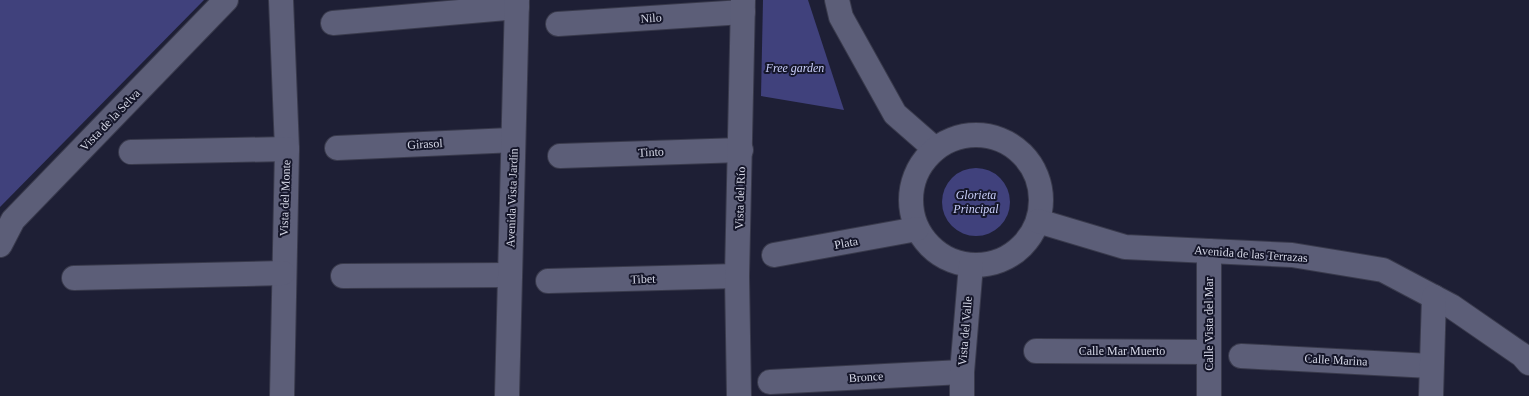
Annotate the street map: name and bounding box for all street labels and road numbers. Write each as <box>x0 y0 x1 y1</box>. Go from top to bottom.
street label: Nilo <box>640 10 662 26</box>
street label: Vista de la Selva <box>77 86 143 154</box>
street label: Girasol <box>407 136 444 152</box>
street label: Tinto <box>638 144 664 160</box>
street label: Avenida Vista Jardín <box>503 148 521 248</box>
street label: Vista del Monte <box>277 159 293 237</box>
street label: Vista del Río <box>732 166 748 230</box>
street label: Plata <box>833 234 860 252</box>
street label: Avenida de las Terrazas <box>1194 243 1309 265</box>
street label: Tibet <box>630 272 656 286</box>
street label: Calle Vista del Mar <box>1202 277 1216 371</box>
street label: Vista del Valle <box>955 296 975 366</box>
street label: Calle Mar Muerto <box>1079 344 1165 358</box>
street label: Calle Marina <box>1304 351 1368 369</box>
street label: Bronce <box>848 369 884 385</box>

